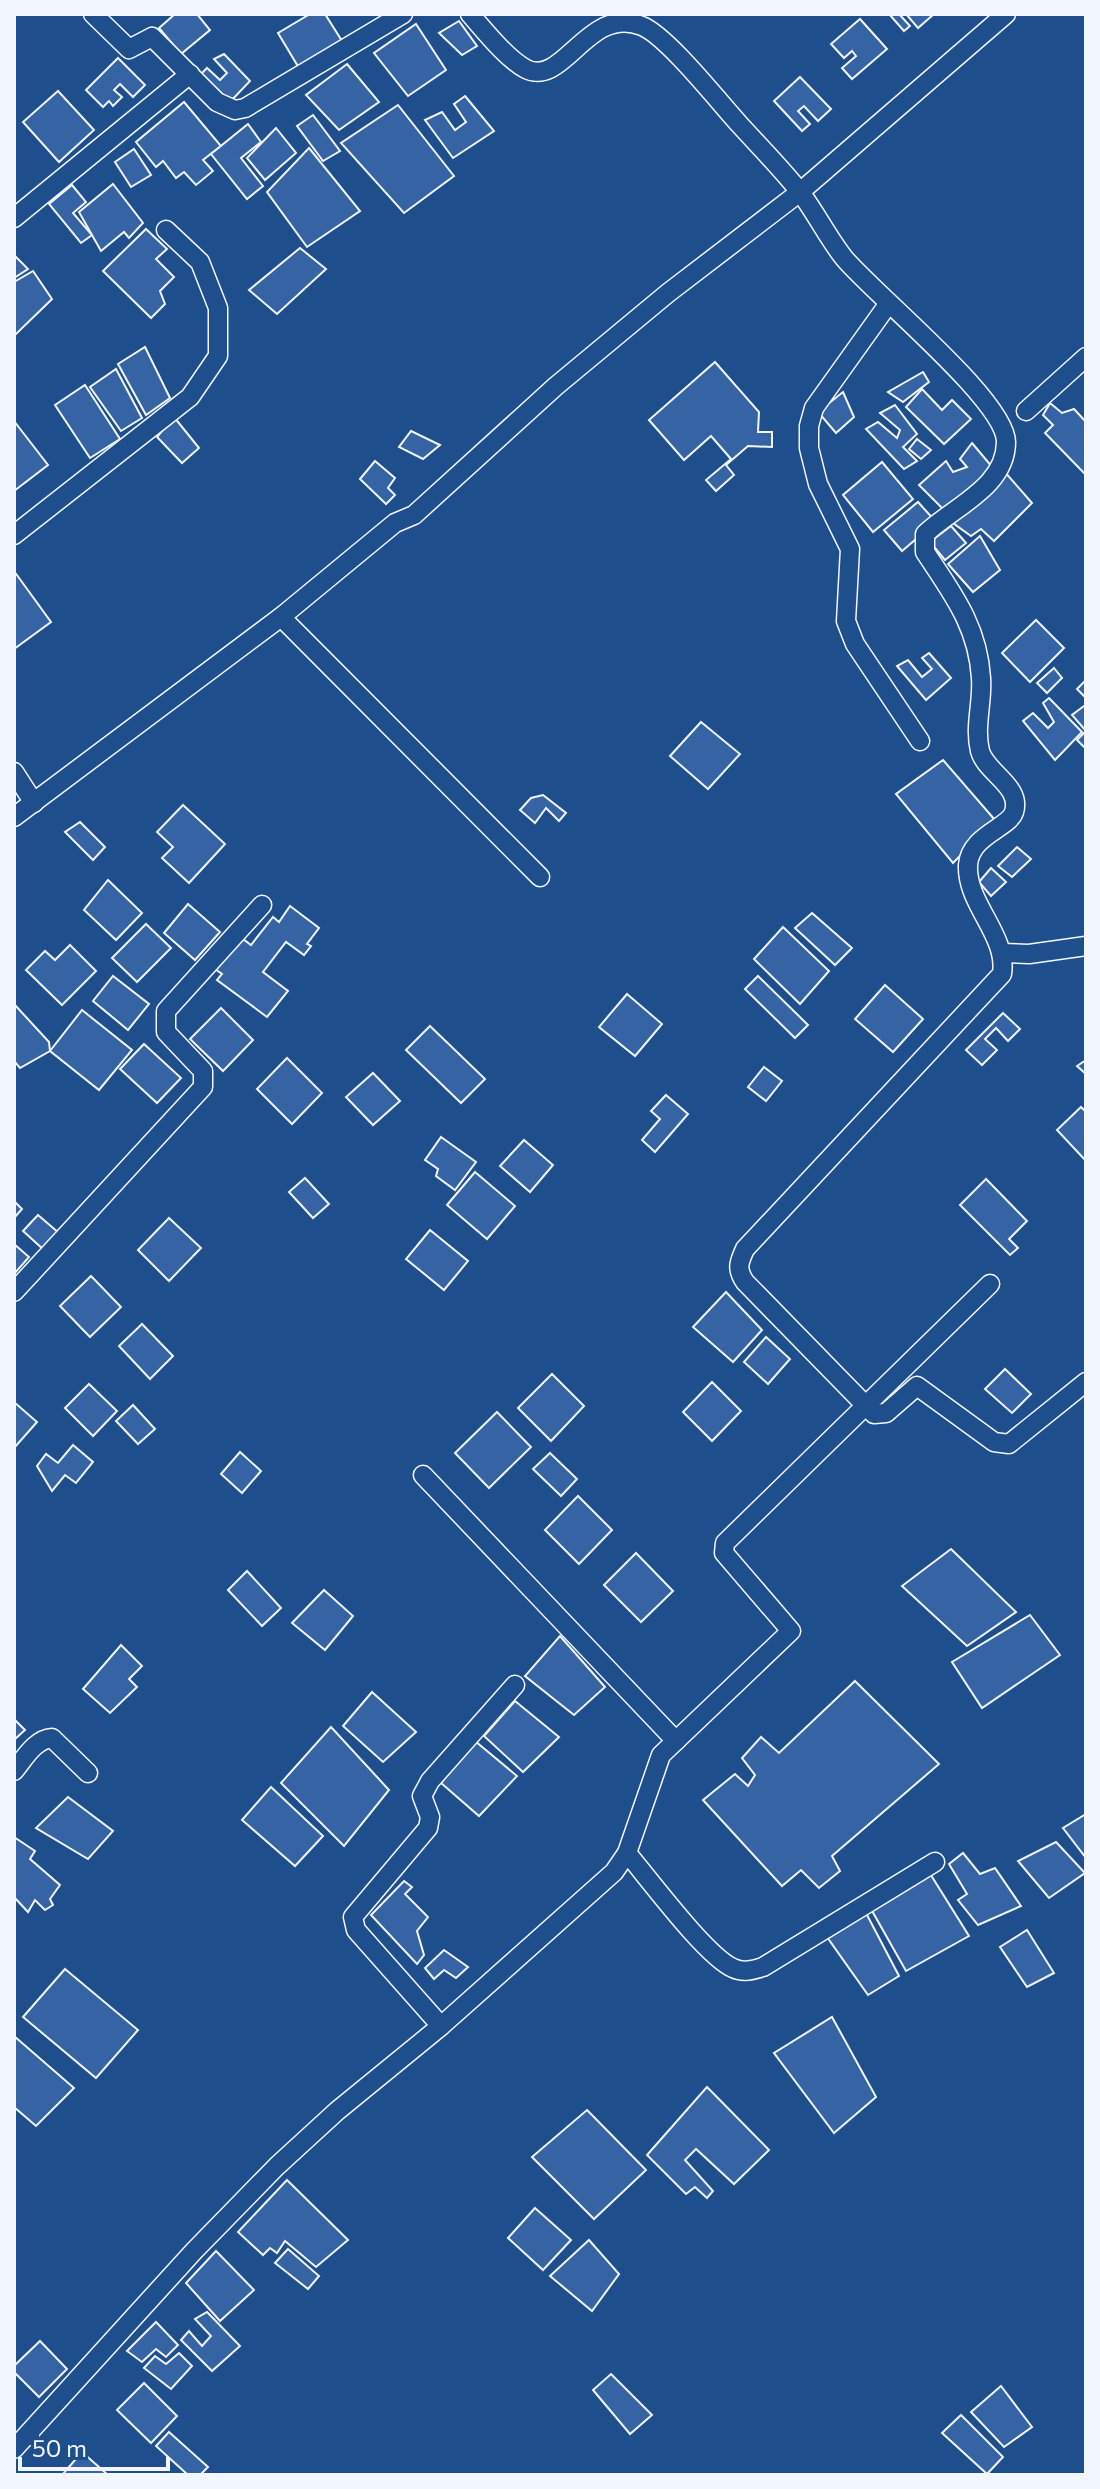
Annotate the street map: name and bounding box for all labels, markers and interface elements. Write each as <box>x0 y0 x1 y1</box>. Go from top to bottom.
scale bar <box>20 2421 168 2471</box>
text: 50 m <box>32 2433 87 2462</box>

